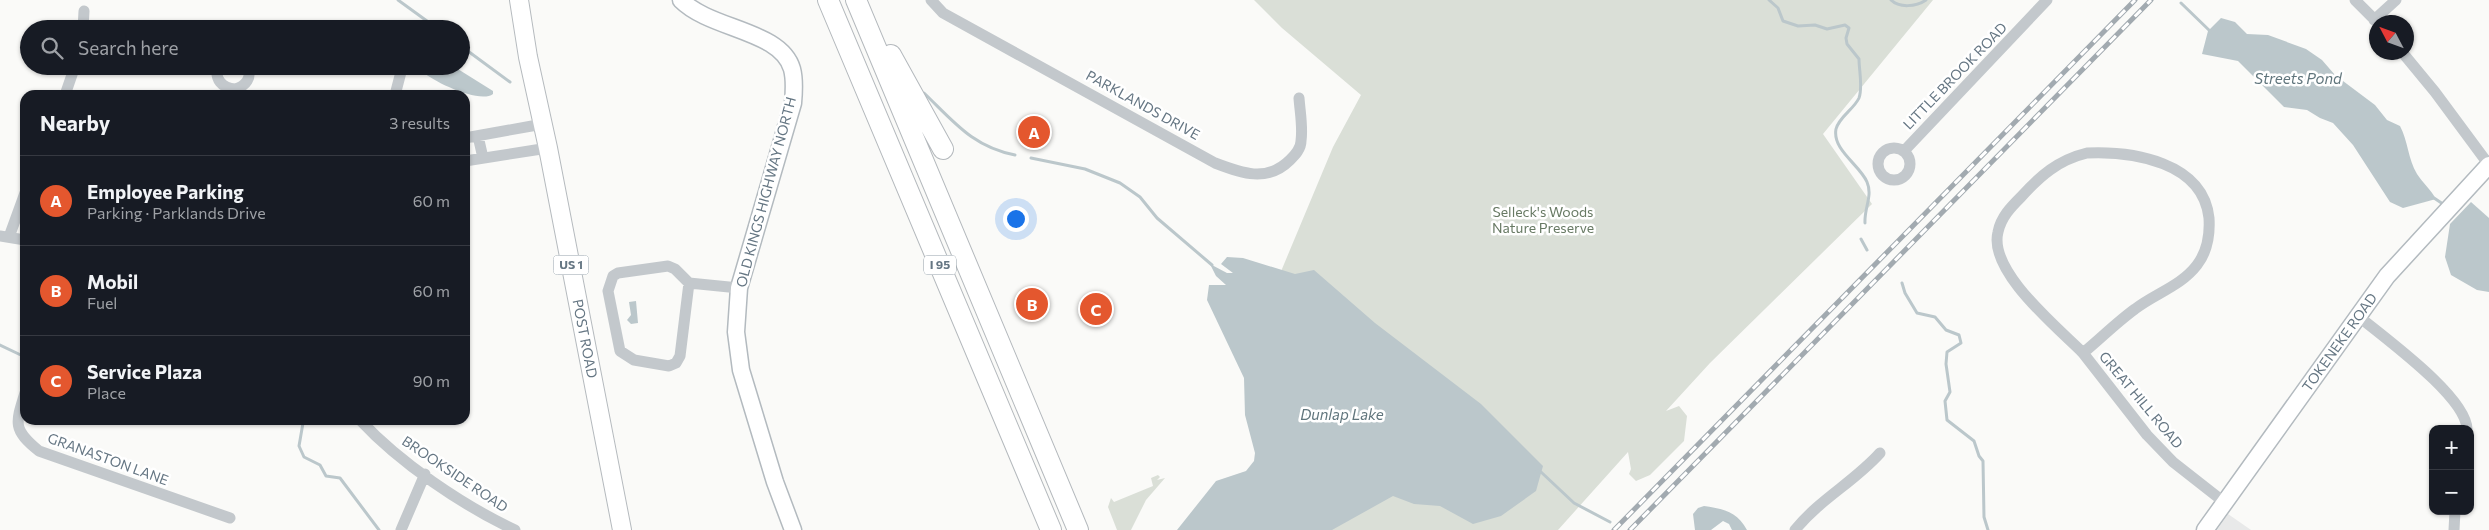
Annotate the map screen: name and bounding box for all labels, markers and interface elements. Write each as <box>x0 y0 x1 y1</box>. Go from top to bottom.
north arrow <box>2369 15 2414 60</box>
street label: LITTLE BROOK ROAD <box>1899 19 2010 133</box>
search box <box>20 20 470 75</box>
icon: search <box>38 34 66 62</box>
text: Search here <box>78 36 178 59</box>
street label: PARKLANDS DRIVE <box>1083 66 1203 143</box>
water label: Streets Pond <box>2254 69 2343 87</box>
street label: OLD KINGS HIGHWAY NORTH <box>732 95 799 289</box>
text: Nearby <box>40 110 110 135</box>
text: 3 results <box>389 113 450 132</box>
pin: A <box>1018 113 1050 151</box>
text: Employee Parking <box>87 180 244 203</box>
text: A <box>50 191 62 210</box>
text: 60 m <box>413 191 450 210</box>
text: Parking · Parklands Drive <box>87 203 266 222</box>
park label: Selleck's Woods Nature Preserve <box>1492 203 1594 236</box>
your location <box>1003 206 1029 232</box>
road number: US 1 <box>554 256 588 274</box>
road number: I 95 <box>924 256 956 274</box>
text: Mobil <box>87 270 138 293</box>
text: B <box>51 281 61 300</box>
text: 60 m <box>413 281 450 300</box>
pin: B <box>1016 285 1048 323</box>
street label: TOKENEKE ROAD <box>2298 289 2380 395</box>
pin: C <box>1080 290 1112 328</box>
text: Fuel <box>87 293 117 312</box>
street label: POST ROAD <box>569 298 601 379</box>
street label: GREAT HILL ROAD <box>2096 348 2187 452</box>
text: Service Plaza <box>87 360 202 383</box>
text: C <box>51 371 61 390</box>
text: 90 m <box>413 371 450 390</box>
text: Place <box>87 383 126 402</box>
water label: Dunlap Lake <box>1300 405 1384 423</box>
map controls <box>2429 425 2474 515</box>
button: + <box>2429 425 2474 470</box>
street label: GRANASTON LANE <box>45 429 171 488</box>
street label: BROOKSIDE ROAD <box>399 432 511 515</box>
button: − <box>2429 470 2474 515</box>

